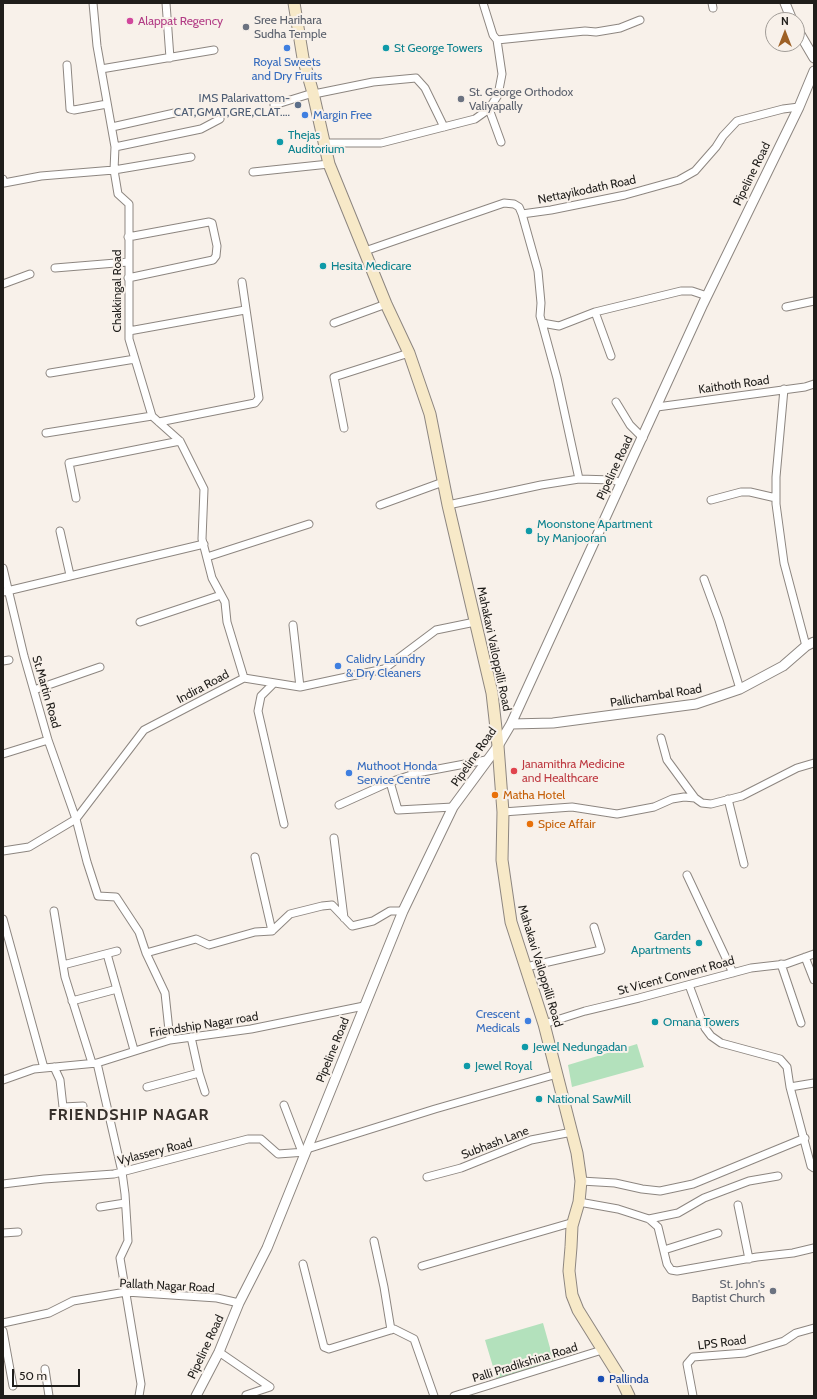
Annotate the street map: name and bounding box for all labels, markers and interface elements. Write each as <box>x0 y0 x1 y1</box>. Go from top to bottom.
north arrow <box>765 12 805 52</box>
place label: Sree Harihara Sudha Temple <box>254 13 327 41</box>
place label: Alappat Regency <box>138 14 223 28</box>
text: N <box>781 14 789 28</box>
marker: Alappat Regency <box>125 16 135 26</box>
marker: Sree Harihara Sudha Temple <box>241 22 251 32</box>
place label: St George Towers <box>394 41 482 55</box>
marker: Royal Sweets and Dry Fruits <box>282 43 292 53</box>
marker: St George Towers <box>381 43 391 53</box>
place label: Royal Sweets and Dry Fruits <box>252 55 322 83</box>
place label: St. George Orthodox Valiyapally <box>469 85 573 113</box>
place label: IMS Palarivattom- CAT,GMAT,GRE,CLAT.... <box>174 91 290 119</box>
marker: St. George Orthodox Valiyapally <box>456 94 466 104</box>
marker: IMS Palarivattom- CAT,GMAT,GRE,CLAT.... <box>293 100 303 110</box>
place label: Margin Free <box>313 108 372 122</box>
marker: Margin Free <box>300 110 310 120</box>
place label: Thejas Auditorium <box>288 128 344 156</box>
marker: Thejas Auditorium <box>275 137 285 147</box>
street label: Pipeline Road <box>730 140 774 208</box>
street label: Nettayikodath Road <box>537 173 637 207</box>
street label: Chakkingal Road <box>110 250 124 332</box>
place label: Hesita Medicare <box>331 259 411 273</box>
marker: Hesita Medicare <box>318 261 328 271</box>
street label: Kaithoth Road <box>698 373 770 397</box>
street label: Pipeline Road <box>594 434 636 502</box>
place label: Moonstone Apartment by Manjooran <box>537 517 653 545</box>
marker: Moonstone Apartment by Manjooran <box>524 526 534 536</box>
street label: Mahakavi Vailoppilli Road <box>474 585 514 713</box>
place label: Calidry Laundry & Dry Cleaners <box>346 652 425 680</box>
street label: St.Martin Road <box>29 654 63 730</box>
marker: Calidry Laundry & Dry Cleaners <box>333 661 343 671</box>
street label: Indira Road <box>174 667 232 707</box>
street label: Pallichambal Road <box>609 682 703 710</box>
street label: Pipeline Road <box>448 725 500 789</box>
place label: Janamithra Medicine and Healthcare <box>522 757 625 785</box>
place label: Muthoot Honda Service Centre <box>357 759 437 787</box>
marker: Janamithra Medicine and Healthcare <box>509 766 519 776</box>
marker: Muthoot Honda Service Centre <box>344 768 354 778</box>
place label: Matha Hotel <box>503 788 565 802</box>
marker: Matha Hotel <box>490 790 500 800</box>
place label: Spice Affair <box>538 817 596 831</box>
marker: Spice Affair <box>525 819 535 829</box>
street label: Mahakavi Vailoppilli Road <box>515 903 565 1029</box>
place label: Garden Apartments <box>631 929 691 957</box>
marker: Garden Apartments <box>694 938 704 948</box>
street label: St Vicent Convent Road <box>616 953 736 999</box>
place label: Crescent Medicals <box>476 1007 520 1035</box>
street label: Friendship Nagar road <box>149 1009 259 1041</box>
street label: Pipeline Road <box>313 1015 353 1085</box>
place label: Omana Towers <box>663 1015 739 1029</box>
marker: Crescent Medicals <box>523 1016 533 1026</box>
marker: Omana Towers <box>650 1017 660 1027</box>
place label: Jewel Nedungadan <box>533 1040 627 1054</box>
marker: Jewel Nedungadan <box>520 1042 530 1052</box>
place label: Jewel Royal <box>475 1059 532 1073</box>
marker: Jewel Royal <box>462 1061 472 1071</box>
place label: National SawMill <box>547 1092 631 1106</box>
marker: National SawMill <box>534 1094 544 1104</box>
district label: FRIENDSHIP NAGAR <box>48 1105 210 1125</box>
street label: Subhash Lane <box>459 1124 531 1162</box>
street label: Vylassery Road <box>116 1136 194 1168</box>
street label: Pallath Nagar Road <box>119 1276 215 1296</box>
place label: St. John's Baptist Church <box>691 1277 765 1305</box>
marker: St. John's Baptist Church <box>768 1286 778 1296</box>
street label: Pipeline Road <box>185 1313 227 1381</box>
street label: LPS Road <box>697 1333 747 1353</box>
street label: Palli Pradikshina Road <box>471 1340 579 1386</box>
scale bar <box>14 1361 82 1387</box>
text: 50 m <box>19 1368 47 1383</box>
place label: Pallinda <box>609 1372 649 1386</box>
marker: Pallinda <box>596 1374 606 1384</box>

